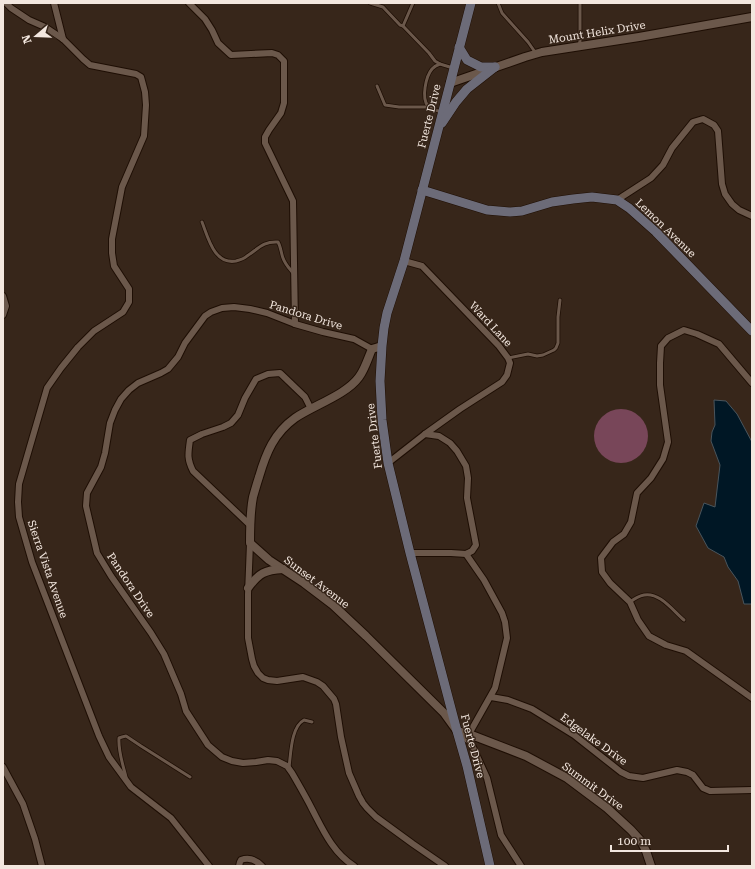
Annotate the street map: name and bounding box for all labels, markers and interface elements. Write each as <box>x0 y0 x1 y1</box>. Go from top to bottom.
north arrow <box>16 16 56 56</box>
street label: Mount Helix Drive <box>548 18 646 47</box>
text: N <box>19 32 35 45</box>
street label: Fuerte Drive <box>415 83 444 150</box>
street label: Lemon Avenue <box>633 196 699 260</box>
street label: Pandora Drive <box>268 298 344 333</box>
street label: Ward Lane <box>466 299 515 350</box>
street label: Fuerte Drive <box>364 403 385 469</box>
street label: Sierra Vista Avenue <box>25 518 70 620</box>
street label: Pandora Drive <box>104 550 157 620</box>
street label: Sunset Avenue <box>282 554 352 611</box>
street label: Edgelake Drive <box>558 711 630 768</box>
street label: Fuerte Drive <box>458 713 487 780</box>
street label: Summit Drive <box>559 760 626 813</box>
scale bar <box>611 827 728 853</box>
text: 100 m <box>617 834 651 848</box>

